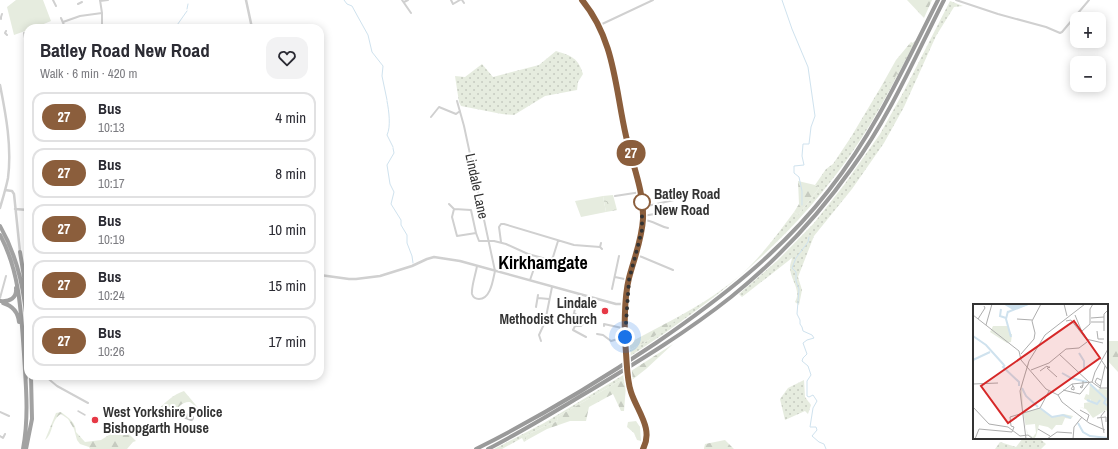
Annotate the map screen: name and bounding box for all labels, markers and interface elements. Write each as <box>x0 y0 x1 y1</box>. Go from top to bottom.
map controls <box>1070 12 1106 92</box>
button: + <box>1070 12 1106 48</box>
text: Batley Road New Road <box>40 37 210 63</box>
button: heart <box>266 37 308 79</box>
button: − <box>1070 56 1106 92</box>
text: Walk · 6 min · 420 m <box>40 65 137 82</box>
text: Bus <box>98 98 121 119</box>
text: 4 min <box>275 107 306 128</box>
text: 27 <box>58 108 70 126</box>
text: 10:13 <box>98 119 125 136</box>
line badge: 27 <box>613 140 649 166</box>
text: 27 <box>625 144 637 162</box>
street label: Lindale Lane <box>461 152 493 220</box>
text: Bus <box>98 154 121 175</box>
text: 8 min <box>275 163 306 184</box>
text: 27 <box>58 164 70 182</box>
text: 10:17 <box>98 175 125 192</box>
place label: Batley Road New Road <box>654 185 720 219</box>
marker: Batley Road New Road <box>633 193 651 211</box>
text: Bus <box>98 210 121 231</box>
text: 10 min <box>268 219 306 240</box>
text: 27 <box>58 220 70 238</box>
text: 10:19 <box>98 231 125 248</box>
district label: Kirkhamgate <box>498 250 588 275</box>
text: Bus <box>98 266 121 287</box>
text: 15 min <box>268 275 306 296</box>
text: 27 <box>58 276 70 294</box>
text: 10:24 <box>98 287 125 304</box>
place label: Lindale Methodist Church <box>499 294 597 328</box>
inset map <box>973 304 1108 439</box>
marker: Lindale Methodist Church <box>600 306 610 316</box>
text: Bus <box>98 322 121 343</box>
your location <box>615 327 635 347</box>
text: 17 min <box>268 331 306 352</box>
text: 27 <box>58 332 70 350</box>
text: 10:26 <box>98 343 125 360</box>
place label: West Yorkshire Police Bishopgarth House <box>103 403 222 437</box>
marker: West Yorkshire Police Bishopgarth House <box>90 415 100 425</box>

